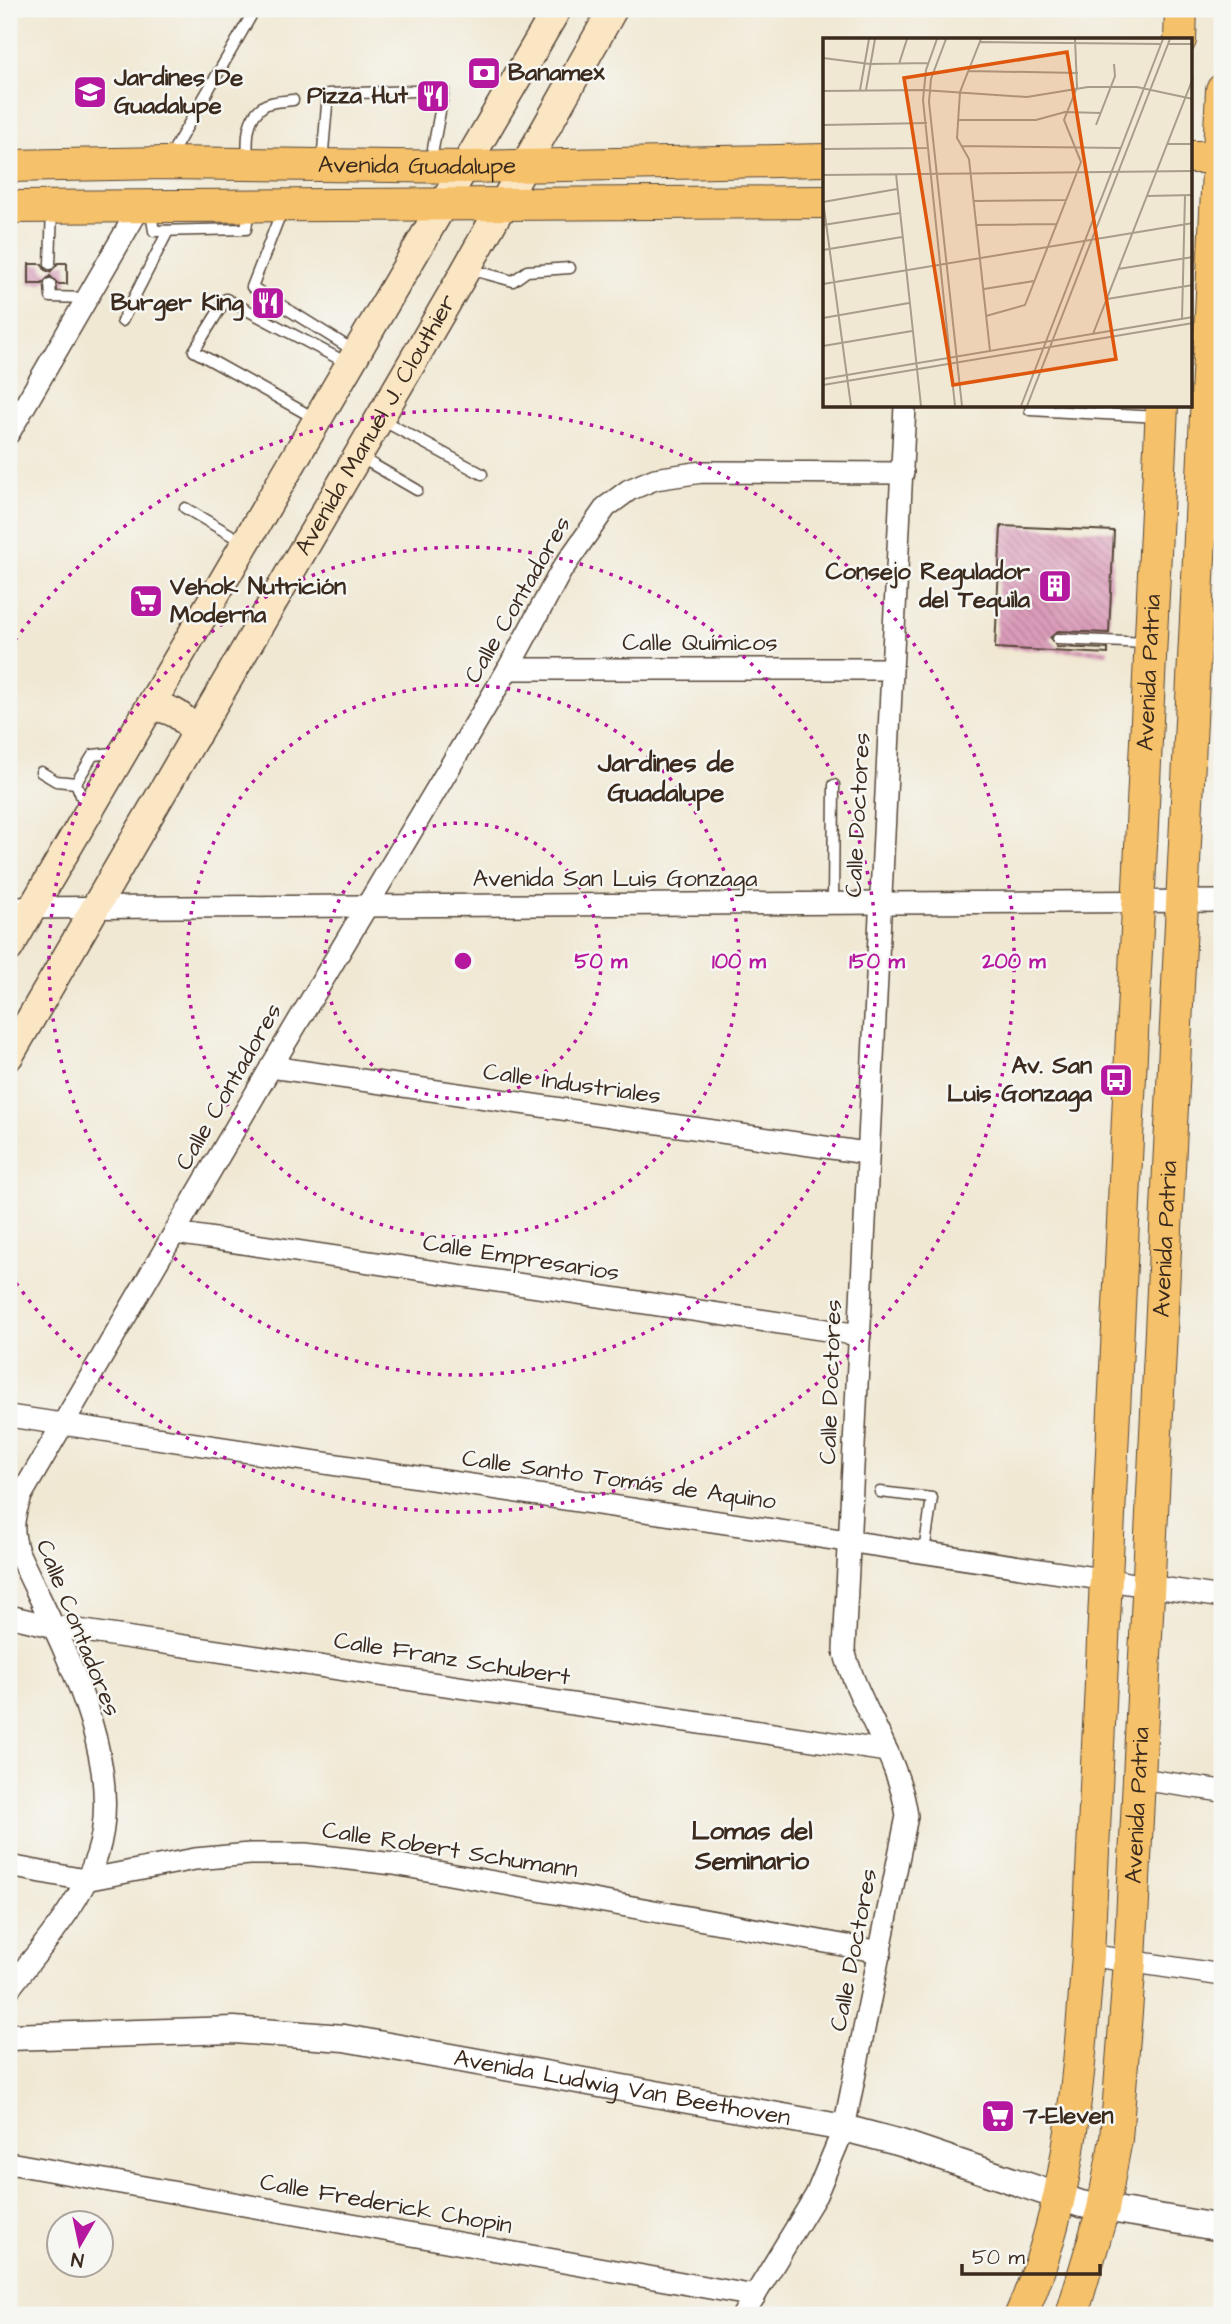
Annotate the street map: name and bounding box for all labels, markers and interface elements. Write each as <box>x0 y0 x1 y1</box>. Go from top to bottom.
inset map <box>823 38 1192 408</box>
bank icon: Banamex <box>465 54 503 92</box>
place label: Banamex <box>508 56 605 90</box>
place label: Jardines De Guadalupe <box>113 61 243 123</box>
school or university icon: Jardines De Guadalupe <box>71 73 109 111</box>
restaurant icon: Pizza Hut <box>414 77 452 115</box>
place label: Pizza Hut <box>307 79 408 113</box>
street label: Avenida Guadalupe <box>317 148 517 184</box>
restaurant icon: Burger King <box>249 284 287 322</box>
place label: Burger King <box>111 286 245 321</box>
street label: Avenida Manuel J. Clouthier <box>287 288 465 562</box>
street label: Calle Contadores <box>456 510 580 690</box>
place label: Consejo Regulador del Tequila <box>825 555 1031 617</box>
building icon: Consejo Regulador del Tequila <box>1036 567 1074 605</box>
place label: Vehok Nutrición Moderna <box>169 570 346 632</box>
supermarket icon: Vehok Nutrición Moderna <box>127 582 165 620</box>
street label: Avenida Patria <box>1129 593 1170 752</box>
street label: Calle Químicos <box>622 626 778 660</box>
street label: Calle Doctores <box>837 732 879 898</box>
district label: Jardines de Guadalupe <box>597 745 734 811</box>
street label: Avenida San Luis Gonzaga <box>473 862 757 897</box>
text: 50 m <box>575 947 628 976</box>
text: 100 m <box>712 947 767 976</box>
text: 150 m <box>849 947 905 976</box>
text: 200 m <box>981 947 1046 976</box>
centre of rings <box>451 949 475 973</box>
street label: Calle Contadores <box>167 997 291 1177</box>
place label: Av. San Luis Gonzaga <box>947 1049 1093 1112</box>
street label: Calle Industriales <box>481 1055 663 1113</box>
bus stop icon: Av. San Luis Gonzaga <box>1097 1061 1135 1099</box>
street label: Avenida Patria <box>1145 1160 1186 1318</box>
street label: Calle Empresarios <box>420 1226 622 1290</box>
street label: Calle Doctores <box>811 1299 851 1465</box>
street label: Calle Santo Tomás de Aquino <box>460 1441 779 1519</box>
street label: Calle Contadores <box>27 1535 129 1721</box>
street label: Calle Franz Schubert <box>331 1624 573 1695</box>
street label: Avenida Patria <box>1117 1726 1158 1885</box>
street label: Calle Robert Schumann <box>320 1813 580 1887</box>
district label: Lomas del Seminario <box>691 1813 813 1879</box>
street label: Calle Doctores <box>822 1866 886 2034</box>
street label: Avenida Ludwig Van Beethoven <box>451 2041 793 2135</box>
supermarket icon: 7-Eleven <box>979 2097 1017 2135</box>
place label: 7-Eleven <box>1022 2099 1114 2133</box>
street label: Calle Frederick Chopin <box>257 2165 515 2243</box>
north arrow <box>46 2208 116 2278</box>
scale bar <box>962 2233 1100 2277</box>
text: 50 m <box>972 2243 1026 2272</box>
text: N <box>69 2245 86 2274</box>

